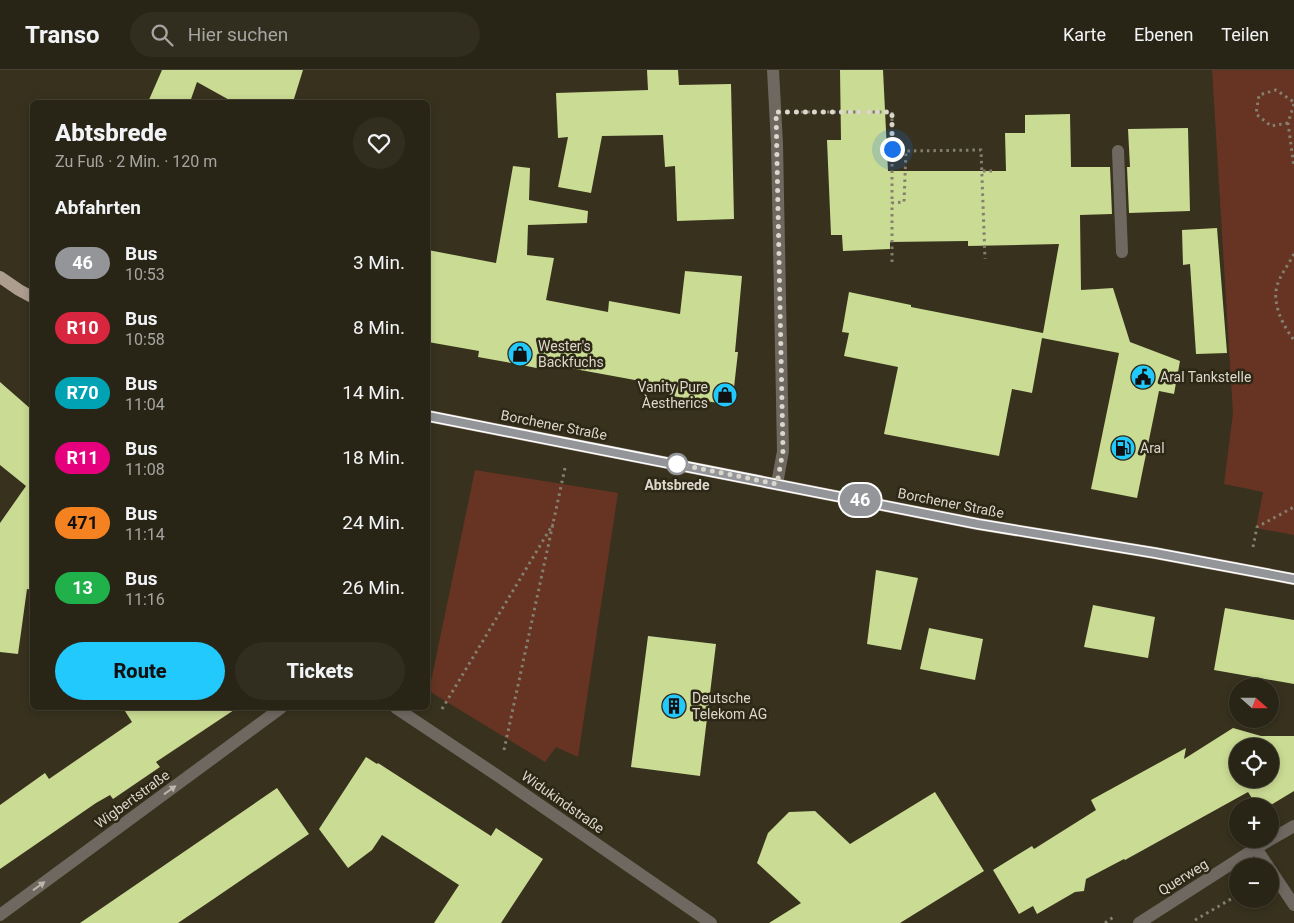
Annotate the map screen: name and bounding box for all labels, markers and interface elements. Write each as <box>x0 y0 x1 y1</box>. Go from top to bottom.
search box <box>130 12 480 57</box>
text: Transo <box>25 21 100 49</box>
icon: search <box>148 21 176 49</box>
text: Hier suchen <box>188 23 288 46</box>
text: Karte <box>1063 24 1106 45</box>
text: Ebenen <box>1134 24 1193 45</box>
text: Teilen <box>1221 24 1269 45</box>
button: heart <box>353 117 405 169</box>
text: Abtsbrede <box>55 119 167 147</box>
your location <box>880 137 905 162</box>
text: Zu Fuß · 2 Min. · 120 m <box>55 152 217 171</box>
text: Abfahrten <box>55 196 141 219</box>
text: Bus <box>125 242 158 265</box>
text: 3 Min. <box>353 251 405 274</box>
text: 46 <box>72 252 93 273</box>
text: 10:53 <box>125 265 165 284</box>
text: Bus <box>125 307 158 330</box>
text: 8 Min. <box>353 316 405 339</box>
text: R10 <box>66 317 99 338</box>
text: 10:58 <box>125 330 165 349</box>
place label: Wester's Backfuchs <box>538 338 604 370</box>
shop icon: Wester's Backfuchs <box>507 341 533 367</box>
public building icon: Aral Tankstelle <box>1130 364 1156 390</box>
place label: Aral Tankstelle <box>1160 369 1251 385</box>
text: Bus <box>125 372 158 395</box>
place label: Vanity Pure Àestherics <box>637 379 708 411</box>
text: 14 Min. <box>342 381 405 404</box>
text: R70 <box>66 382 99 403</box>
shop icon: Vanity Pure Àestherics <box>712 382 738 408</box>
text: 11:04 <box>125 395 165 414</box>
street label: Borchener Straße <box>500 407 608 443</box>
fuel station icon: Aral <box>1110 435 1136 461</box>
text: Bus <box>125 437 158 460</box>
place label: Aral <box>1140 440 1165 456</box>
text: 18 Min. <box>342 446 405 469</box>
text: R11 <box>66 447 99 468</box>
marker: Abtsbrede <box>666 453 688 475</box>
text: 11:08 <box>125 460 165 479</box>
place label: Abtsbrede <box>644 477 710 493</box>
line badge: 46 <box>838 484 882 516</box>
street label: Borchener Straße <box>897 485 1005 521</box>
text: 46 <box>850 489 870 510</box>
text: Bus <box>125 502 158 525</box>
text: 24 Min. <box>342 511 405 534</box>
text: 471 <box>67 512 98 533</box>
text: 11:14 <box>125 525 165 544</box>
text: Bus <box>125 567 158 590</box>
text: 26 Min. <box>342 576 405 599</box>
text: 13 <box>72 577 93 598</box>
text: 11:16 <box>125 590 165 609</box>
button: Route <box>55 642 225 700</box>
button: Tickets <box>235 642 405 700</box>
north arrow <box>1229 678 1279 728</box>
map controls <box>1229 678 1279 908</box>
place label: Deutsche Telekom AG <box>692 690 767 722</box>
building icon: Deutsche Telekom AG <box>661 693 687 719</box>
button: locate <box>1229 738 1279 788</box>
street label: Wigbertstraße <box>92 767 172 831</box>
street label: Widukindstraße <box>519 768 607 836</box>
one-way arrow <box>163 785 177 795</box>
button: + <box>1229 798 1279 848</box>
street label: Querweg <box>1155 856 1211 898</box>
button: − <box>1229 858 1279 908</box>
one-way arrow <box>32 881 45 892</box>

